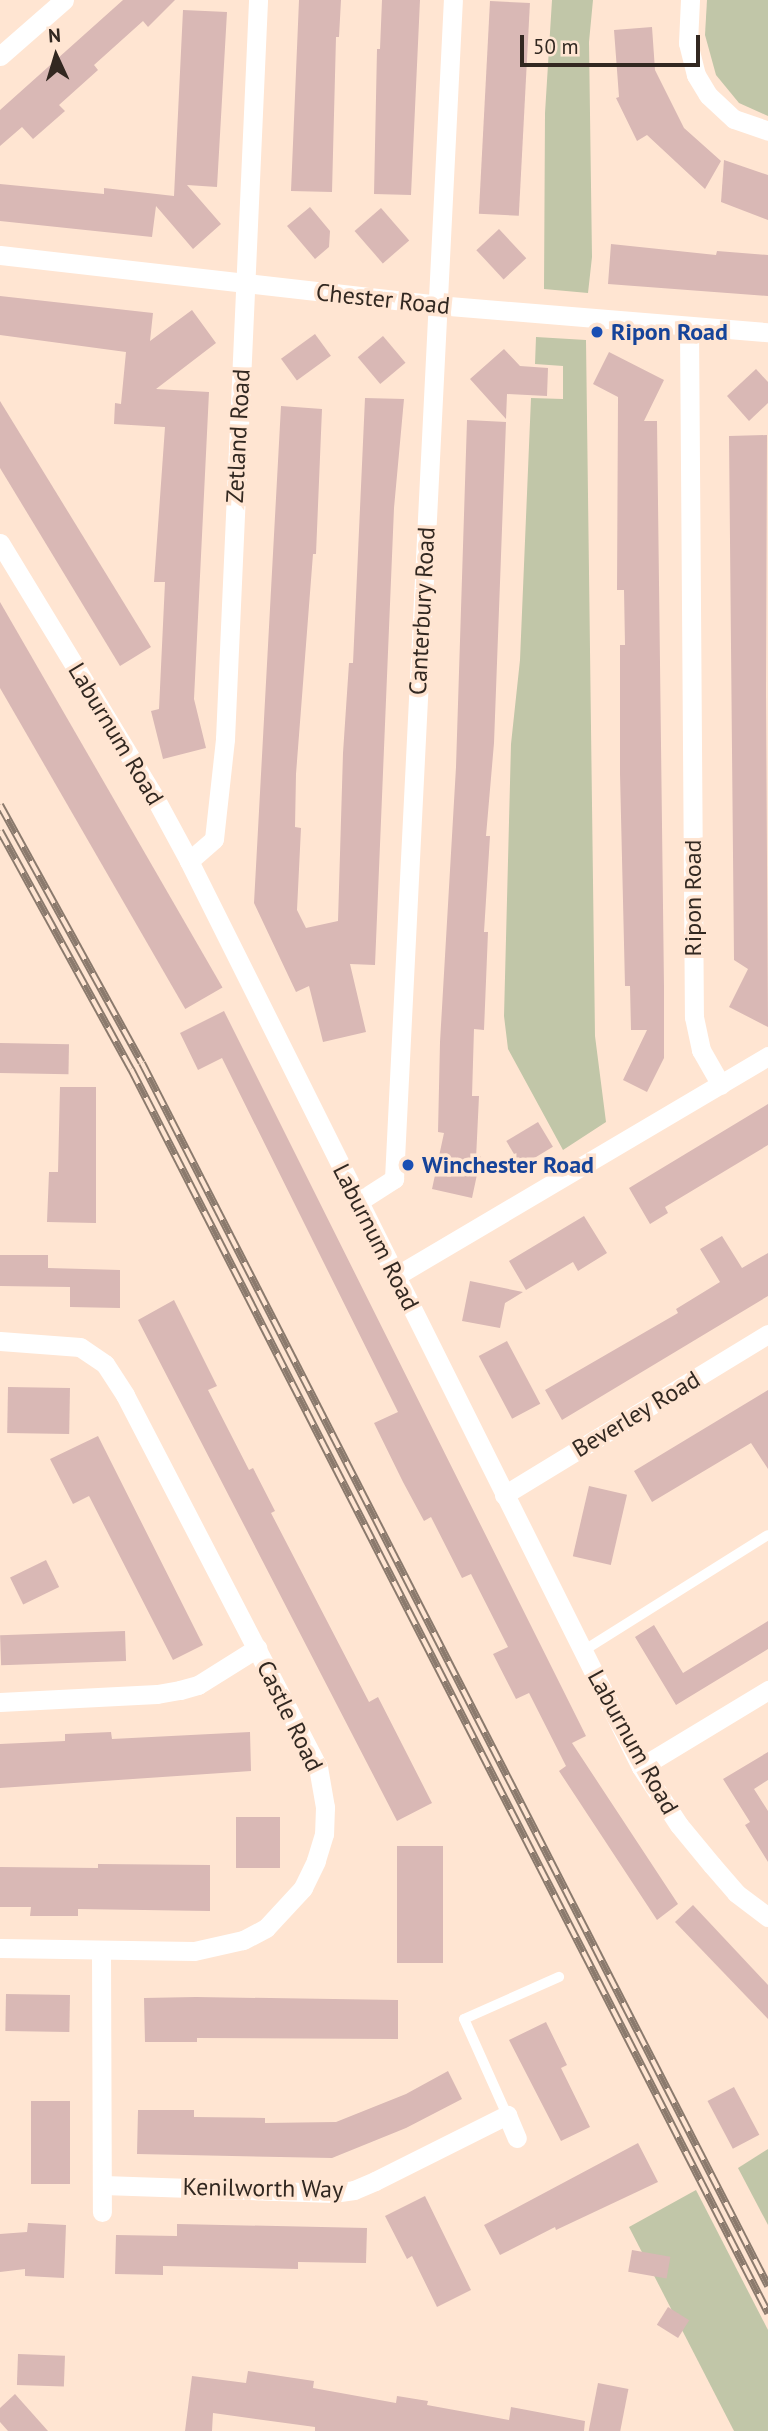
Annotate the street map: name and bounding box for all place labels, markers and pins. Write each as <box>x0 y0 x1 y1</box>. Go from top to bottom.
place label: Ripon Road <box>611 318 728 346</box>
marker: Ripon Road <box>589 324 605 340</box>
place label: Winchester Road <box>422 1151 594 1179</box>
marker: Winchester Road <box>400 1157 416 1173</box>

